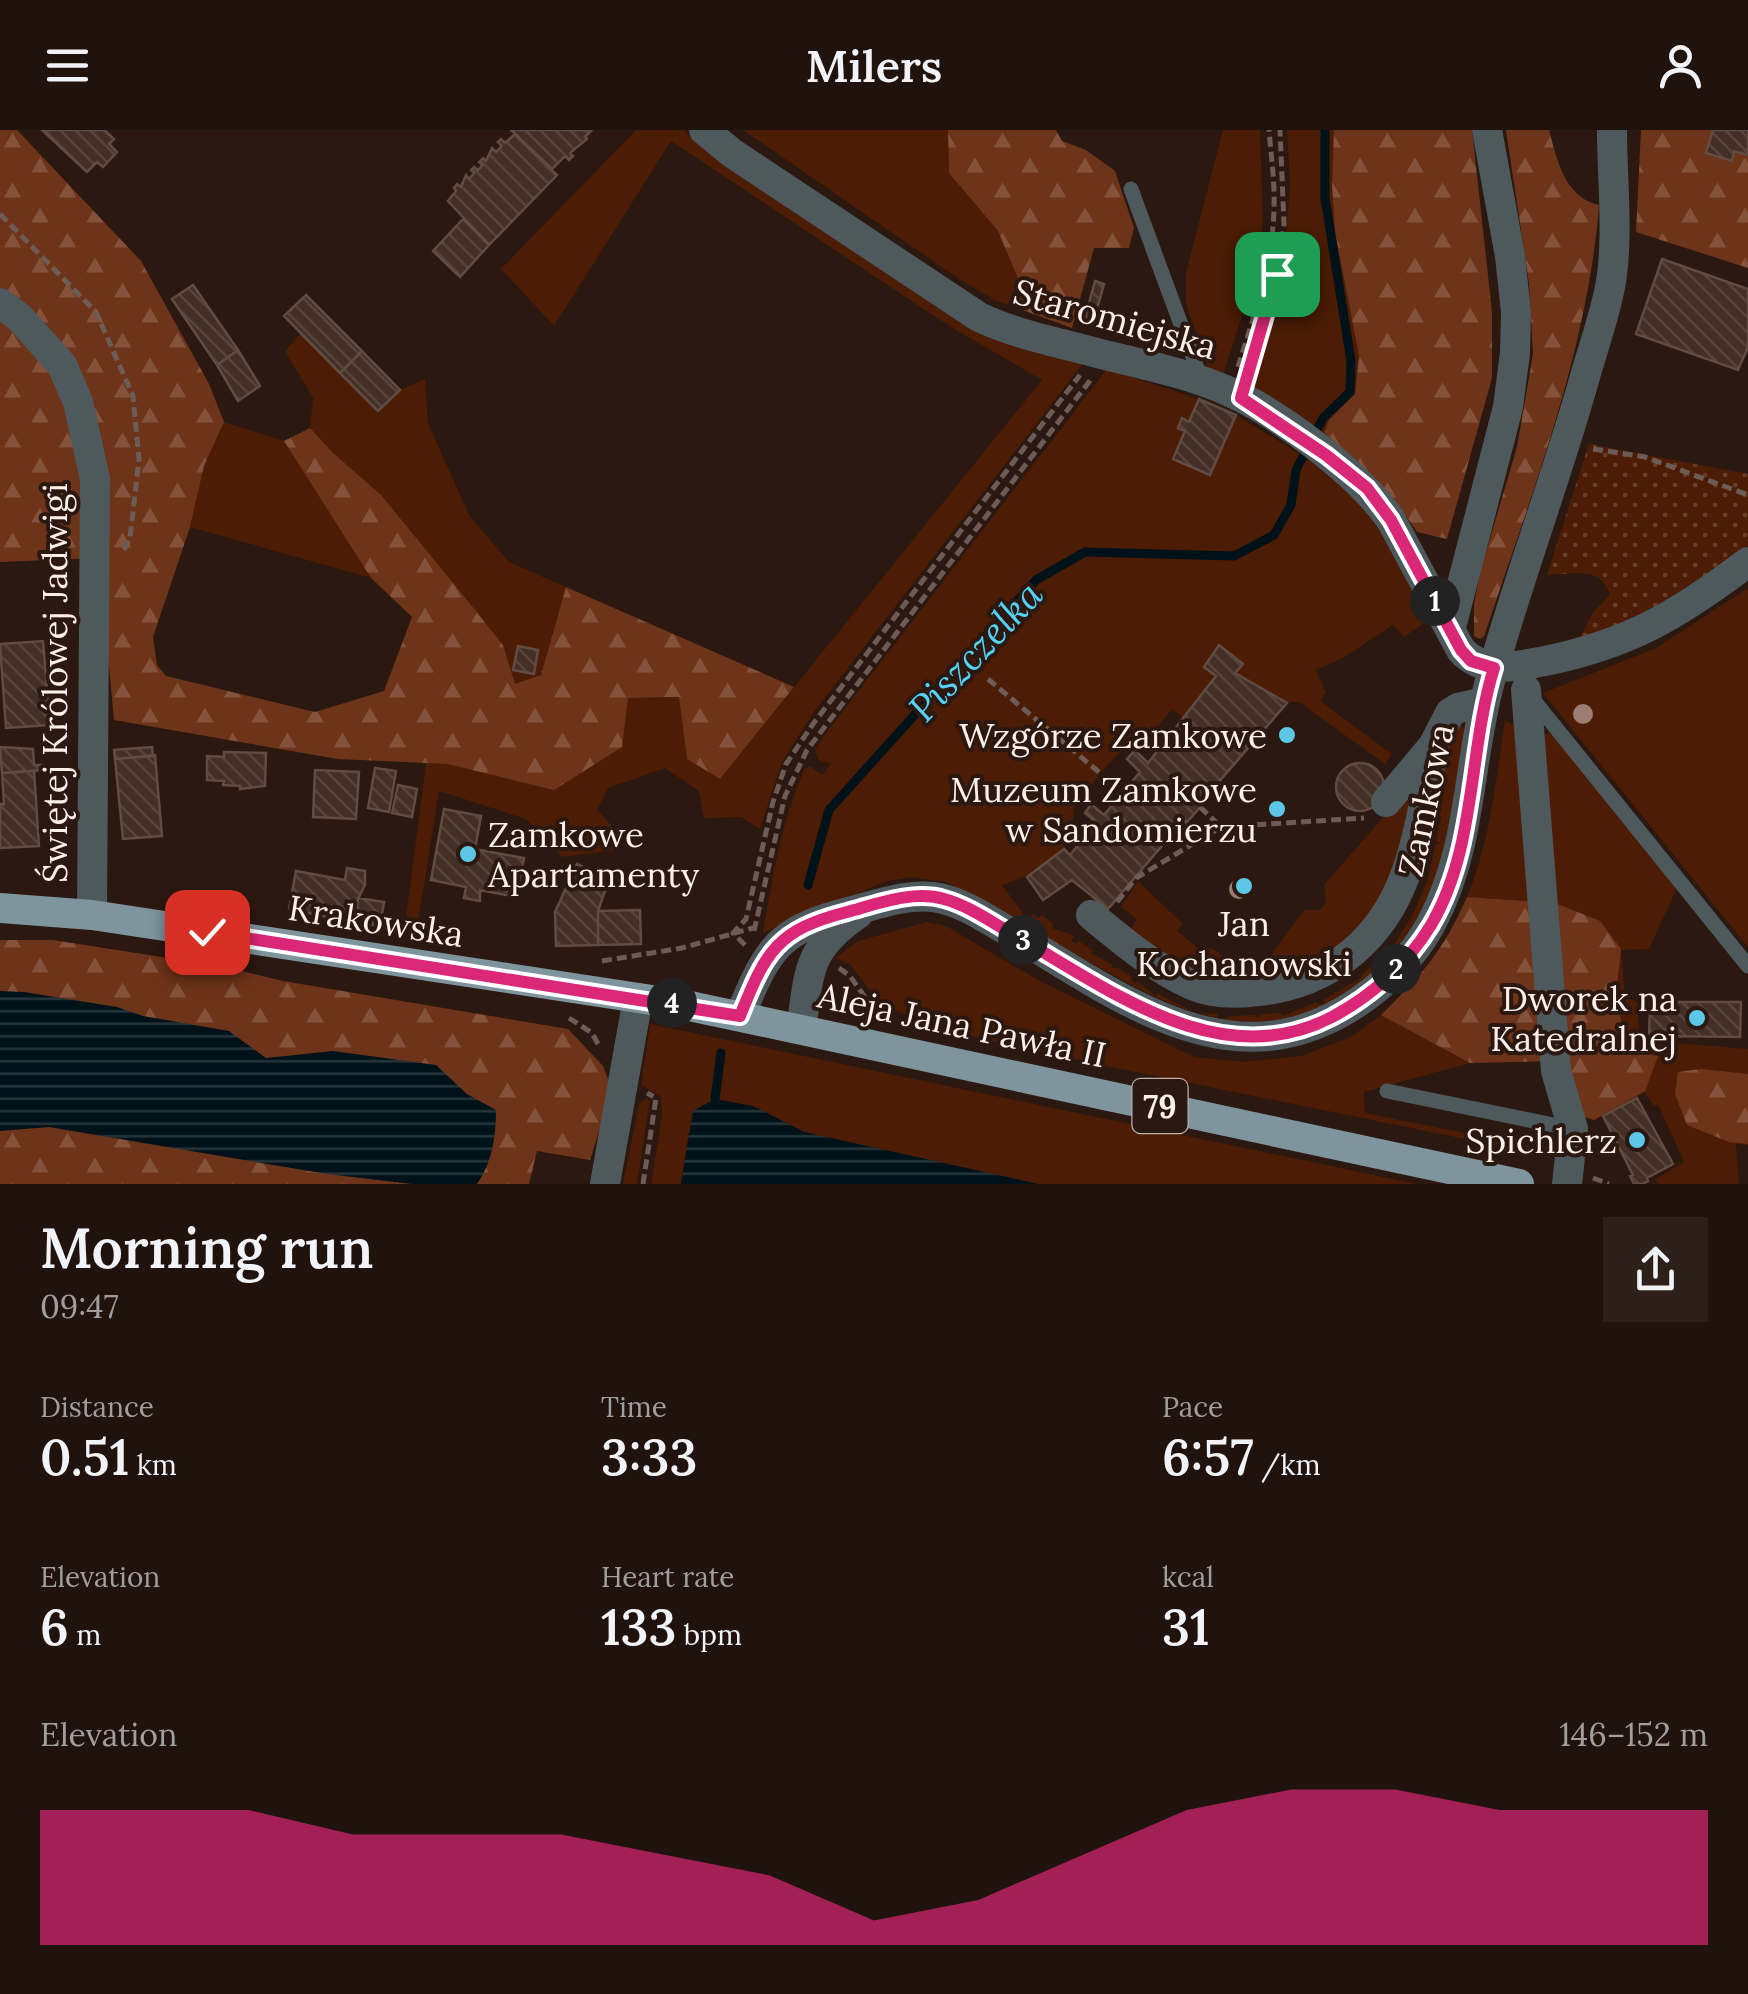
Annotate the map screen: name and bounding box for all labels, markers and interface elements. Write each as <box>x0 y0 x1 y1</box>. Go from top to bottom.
text: Milers <box>806 37 942 94</box>
icon: menu <box>40 38 95 93</box>
icon: person <box>1653 38 1708 93</box>
pin <box>1235 232 1320 317</box>
icon: arrive <box>1250 247 1305 302</box>
street label: Staromiejska <box>1008 269 1222 369</box>
street label: Świętej Królowej Jadwigi <box>32 483 77 883</box>
water label: Piszczelka <box>898 571 1052 731</box>
pin: 1 <box>1410 576 1460 626</box>
text: 1 <box>1429 583 1441 619</box>
place label: Wzgórze Zamkowe <box>959 713 1267 758</box>
street label: Zamkowa <box>1388 719 1464 881</box>
marker: Wzgórze Zamkowe <box>1276 724 1298 746</box>
place label: Muzeum Zamkowe w Sandomierzu <box>950 767 1257 852</box>
marker: Muzeum Zamkowe w Sandomierzu <box>1266 798 1288 820</box>
place label: Zamkowe Apartamenty <box>487 812 700 897</box>
marker: Zamkowe Apartamenty <box>457 843 479 865</box>
marker: Jan Kochanowski <box>1233 875 1255 897</box>
street label: Krakowska <box>285 885 467 957</box>
pin <box>165 890 250 975</box>
place label: Jan Kochanowski <box>1136 901 1352 986</box>
icon: check <box>180 905 235 960</box>
pin: 3 <box>998 915 1048 965</box>
text: 3 <box>1015 922 1031 958</box>
pin: 2 <box>1371 944 1421 994</box>
text: 2 <box>1389 951 1403 987</box>
street label: Aleja Jana Pawła II <box>813 972 1110 1078</box>
place label: Dworek na Katedralnej <box>1490 976 1677 1061</box>
pin: 4 <box>647 978 697 1028</box>
text: 4 <box>664 985 680 1021</box>
marker: Dworek na Katedralnej <box>1686 1007 1708 1029</box>
road number: 79 <box>1132 1079 1188 1133</box>
place label: Spichlerz <box>1466 1118 1617 1163</box>
marker: Spichlerz <box>1626 1129 1648 1151</box>
text: Morning run <box>40 1213 373 1283</box>
button: share <box>1603 1217 1708 1322</box>
text: 09:47 <box>40 1286 118 1327</box>
text: Distance <box>40 1389 154 1425</box>
text: Time <box>601 1389 667 1425</box>
text: Pace <box>1162 1389 1223 1425</box>
text: 0.51 <box>40 1425 129 1489</box>
text: 3:33 <box>601 1425 697 1489</box>
text: 6:57 <box>1162 1425 1254 1489</box>
text: km <box>129 1447 177 1483</box>
text: /km <box>1254 1447 1320 1483</box>
text: Elevation <box>40 1559 160 1595</box>
text: Heart rate <box>601 1559 735 1595</box>
text: kcal <box>1162 1559 1214 1595</box>
text: 6 <box>40 1595 69 1659</box>
text: 133 <box>601 1595 677 1659</box>
text: 31 <box>1162 1595 1210 1659</box>
text: m <box>69 1617 101 1653</box>
text: bpm <box>677 1617 742 1653</box>
text: Elevation <box>40 1714 177 1755</box>
text: 146–152 m <box>1559 1714 1708 1755</box>

